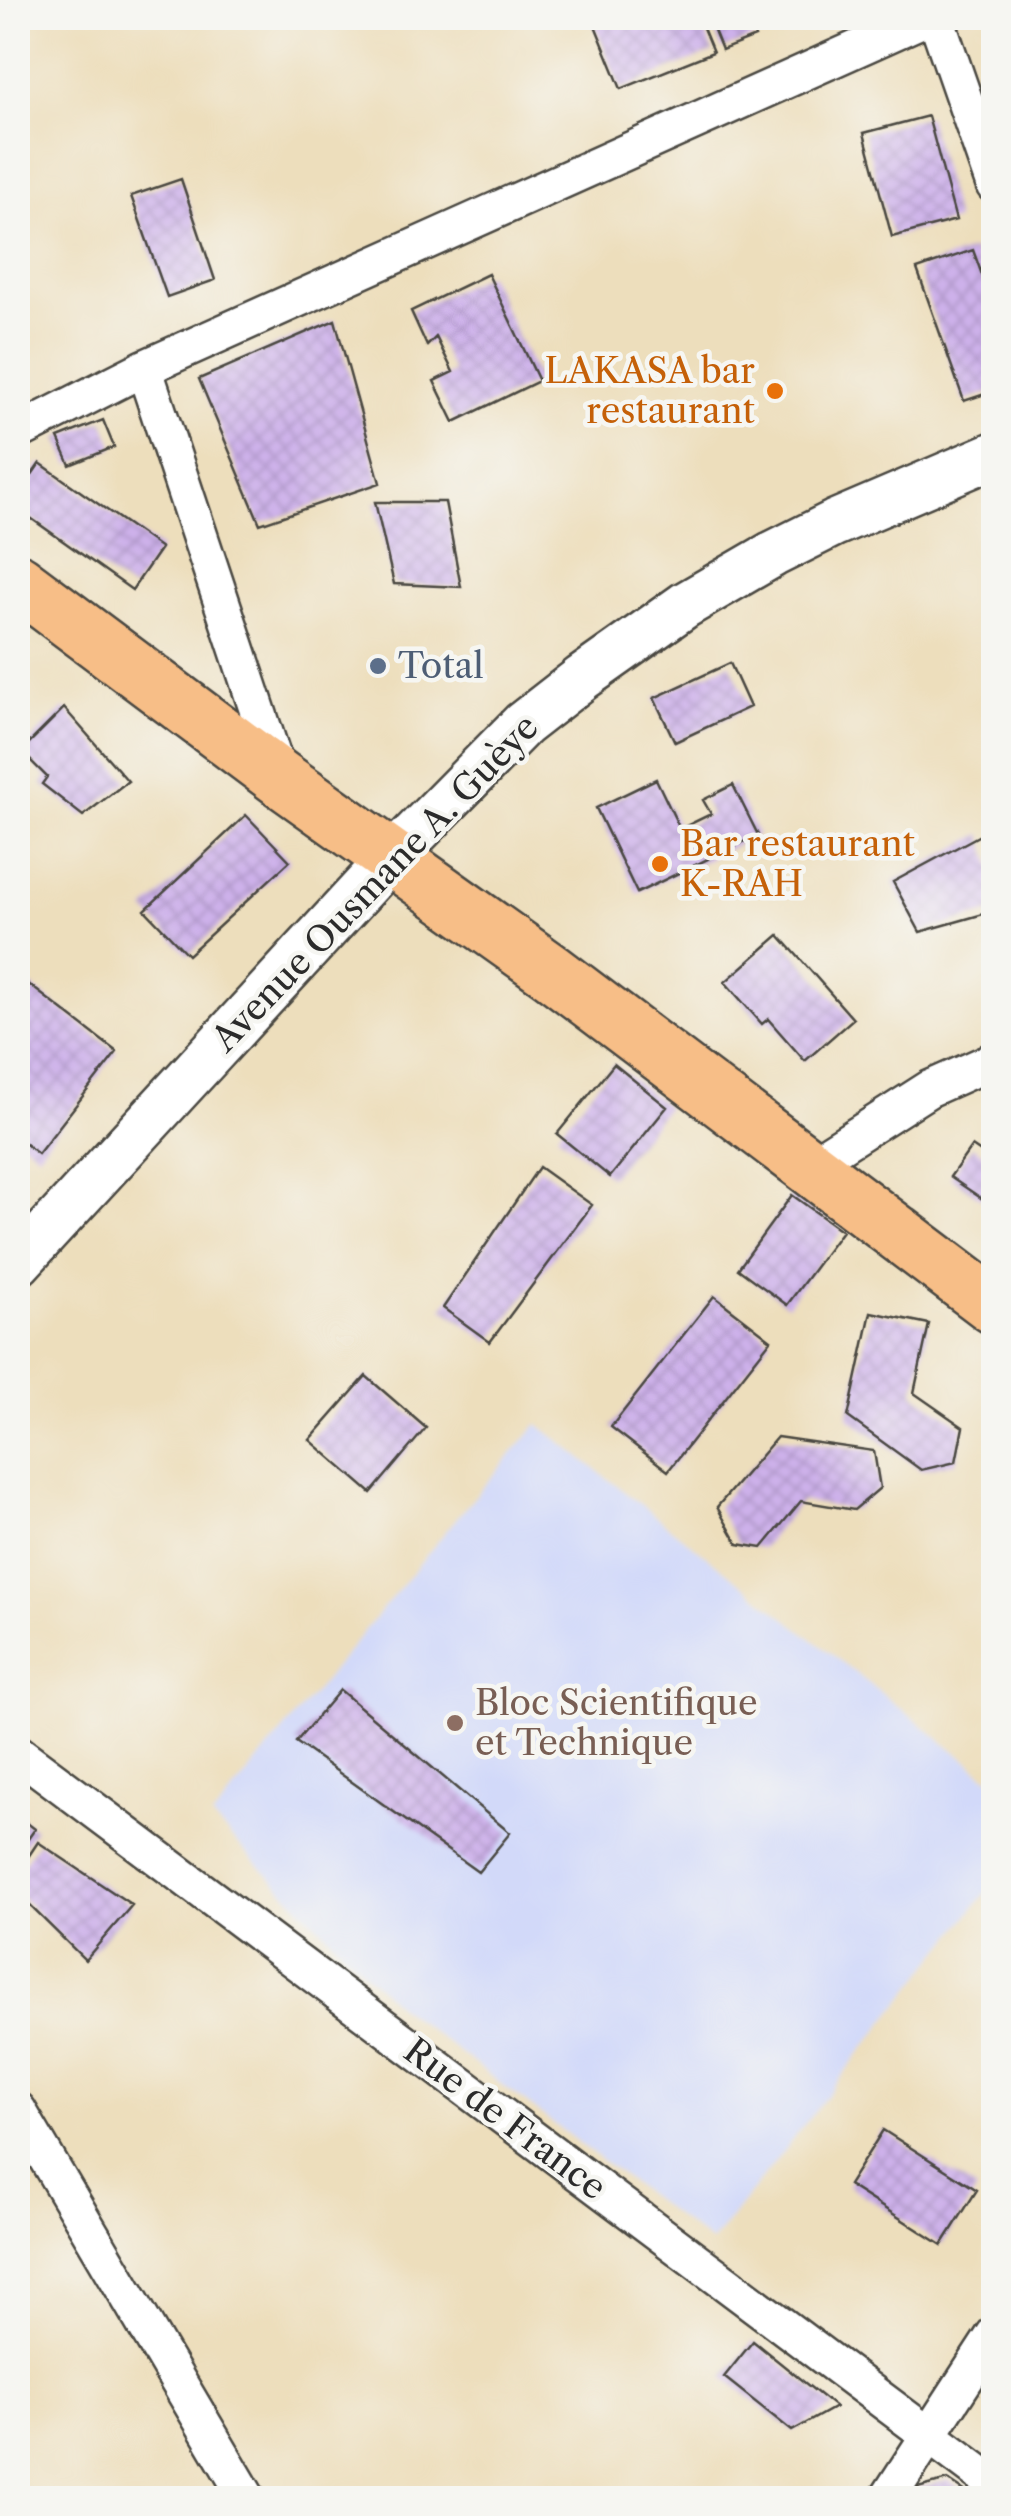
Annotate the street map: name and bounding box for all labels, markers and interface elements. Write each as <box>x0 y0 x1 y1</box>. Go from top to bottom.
place label: LAKASA bar restaurant <box>544 349 756 432</box>
marker: LAKASA bar restaurant <box>764 380 786 402</box>
place label: Total <box>398 644 484 687</box>
marker: Total <box>367 655 389 677</box>
street label: Avenue Ousmane A. Guèye <box>202 705 547 1061</box>
place label: Bar restaurant K-RAH <box>680 822 916 905</box>
marker: Bar restaurant K-RAH <box>649 853 671 875</box>
place label: Bloc Scientifique et Technique <box>475 1681 758 1764</box>
marker: Bloc Scientifique et Technique <box>444 1712 466 1734</box>
street label: Rue de France <box>396 2029 615 2209</box>

